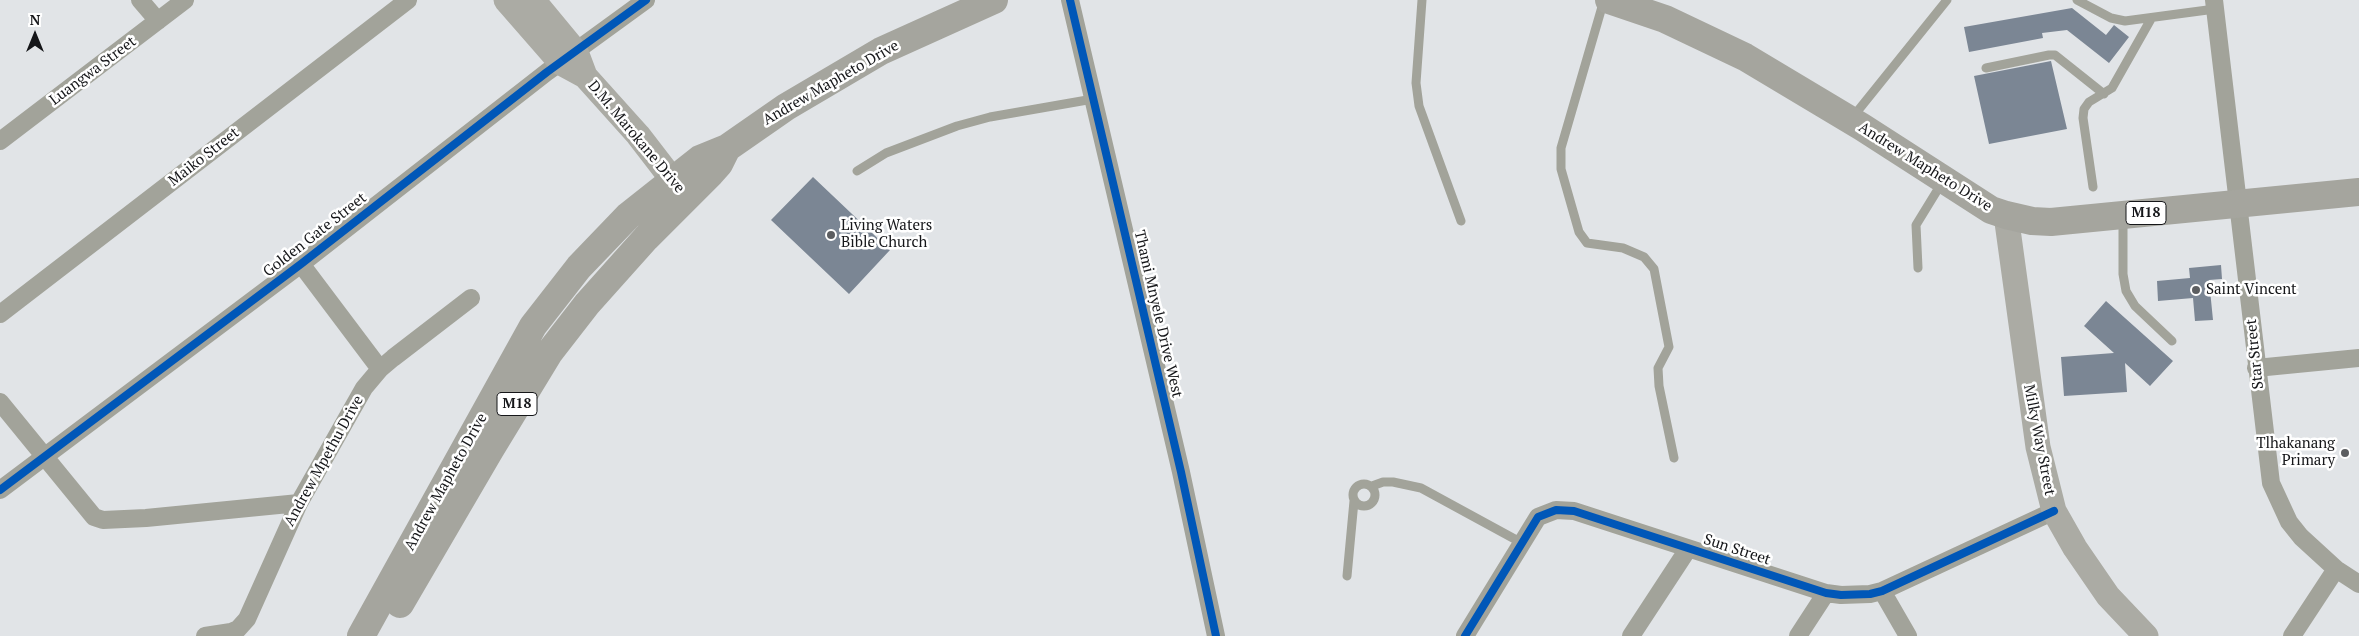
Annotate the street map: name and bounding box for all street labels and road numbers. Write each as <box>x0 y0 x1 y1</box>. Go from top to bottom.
street label: Luangwa Street <box>46 33 140 109</box>
street label: Andrew Mapheto Drive <box>760 37 902 129</box>
street label: D.M. Marokane Drive <box>584 77 688 197</box>
street label: Andrew Mapheto Drive <box>1855 119 1995 215</box>
street label: Maiko Street <box>165 124 243 190</box>
street label: Golden Gate Street <box>260 189 370 281</box>
road number: M18 <box>2126 202 2166 224</box>
street label: Thami Mnyele Drive West <box>1130 229 1186 399</box>
street label: Star Street <box>2242 318 2268 390</box>
street label: Milky Way Street <box>2019 383 2059 497</box>
street label: Andrew Mpethu Drive <box>281 392 367 530</box>
road number: M18 <box>497 392 537 416</box>
street label: Andrew Mapheto Drive <box>401 410 491 554</box>
street label: Sun Street <box>1701 531 1773 569</box>

